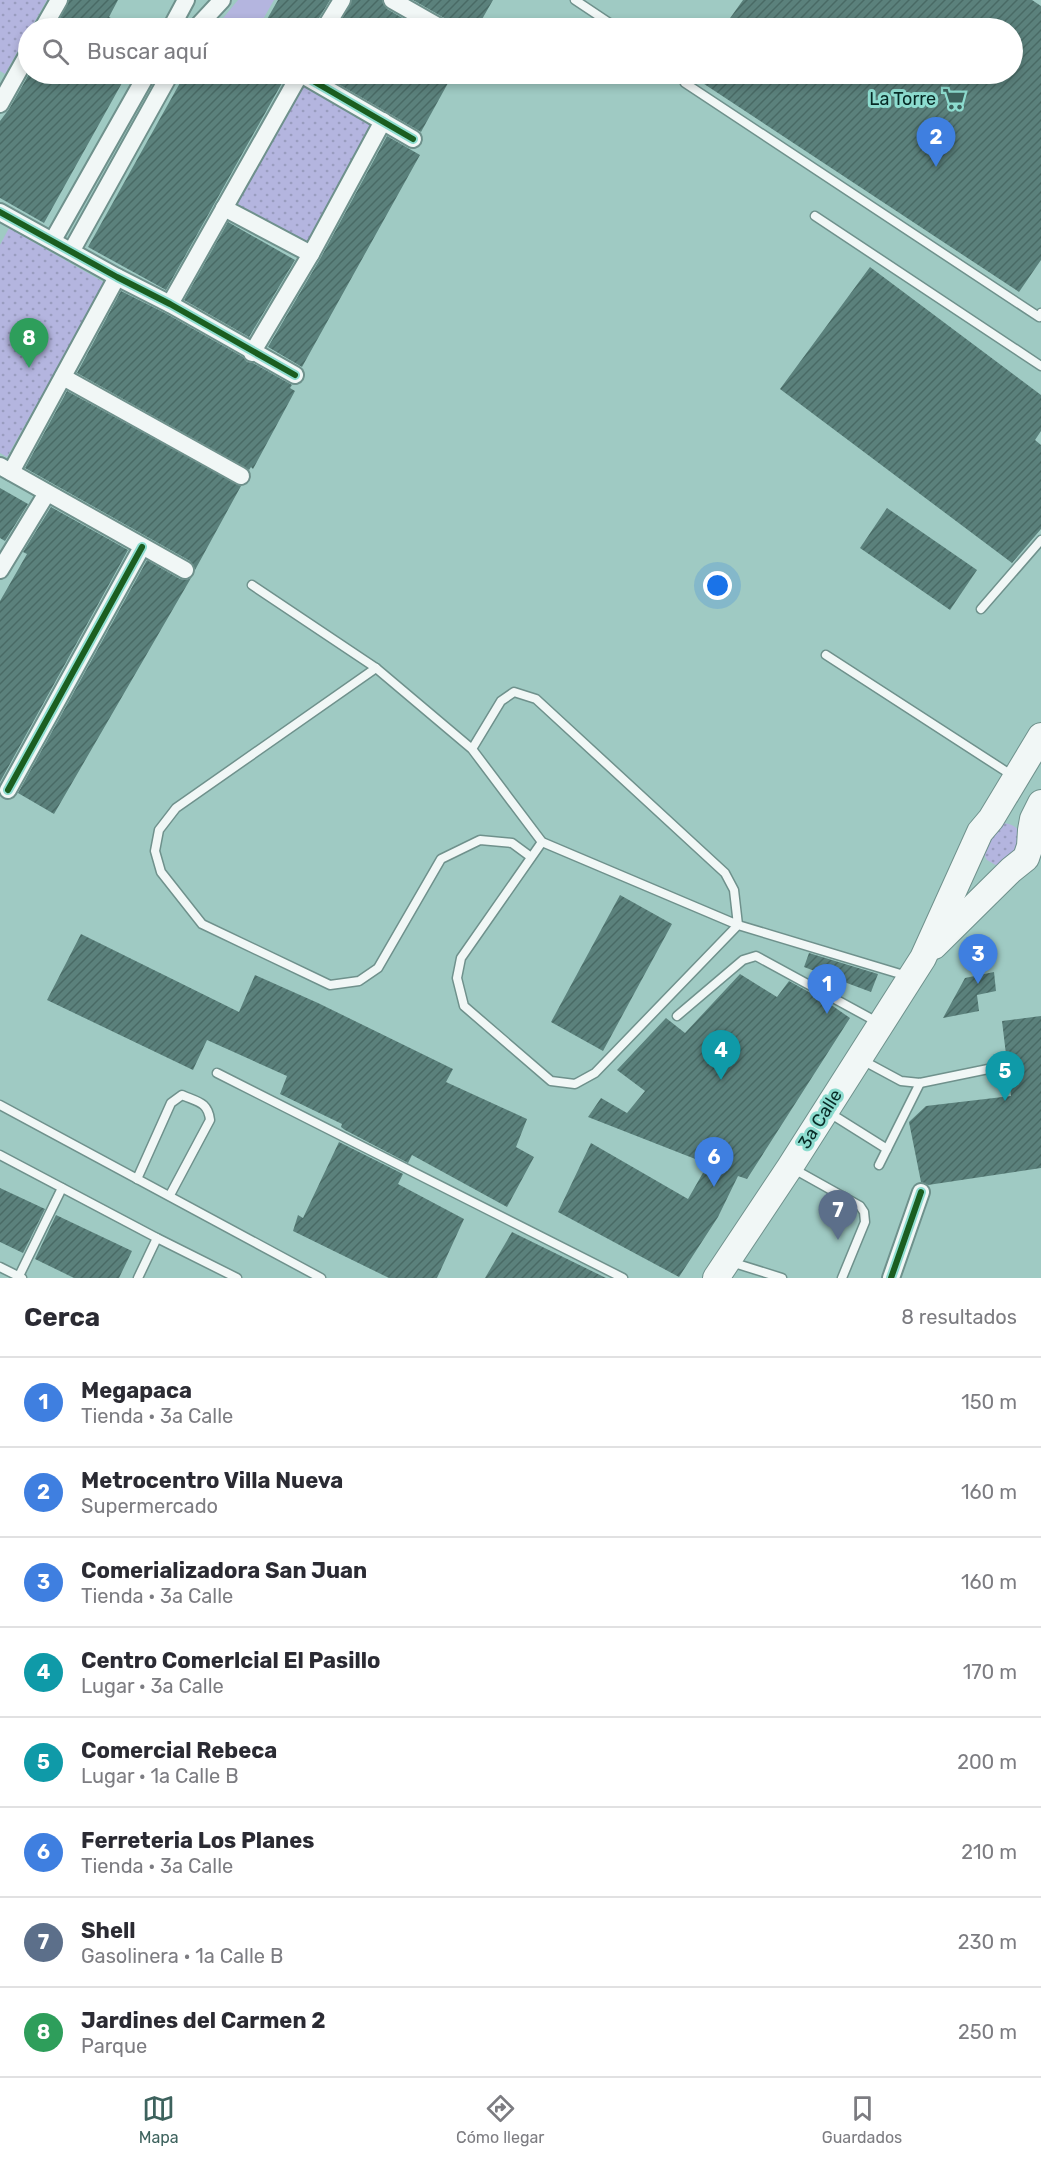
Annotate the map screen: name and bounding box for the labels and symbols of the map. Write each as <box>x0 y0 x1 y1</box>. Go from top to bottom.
supermarket icon: La Torre <box>941 86 967 112</box>
place label: La Torre <box>869 88 936 110</box>
pin: 2 <box>916 118 956 167</box>
pin: 8 <box>9 318 48 368</box>
your location <box>703 571 732 600</box>
pin: 3 <box>958 934 998 984</box>
pin: 1 <box>808 964 846 1014</box>
pin: 4 <box>702 1030 740 1080</box>
pin: 5 <box>986 1052 1024 1101</box>
street label: 3a Calle <box>793 1085 847 1153</box>
pin: 6 <box>694 1138 734 1187</box>
pin: 7 <box>818 1190 858 1240</box>

